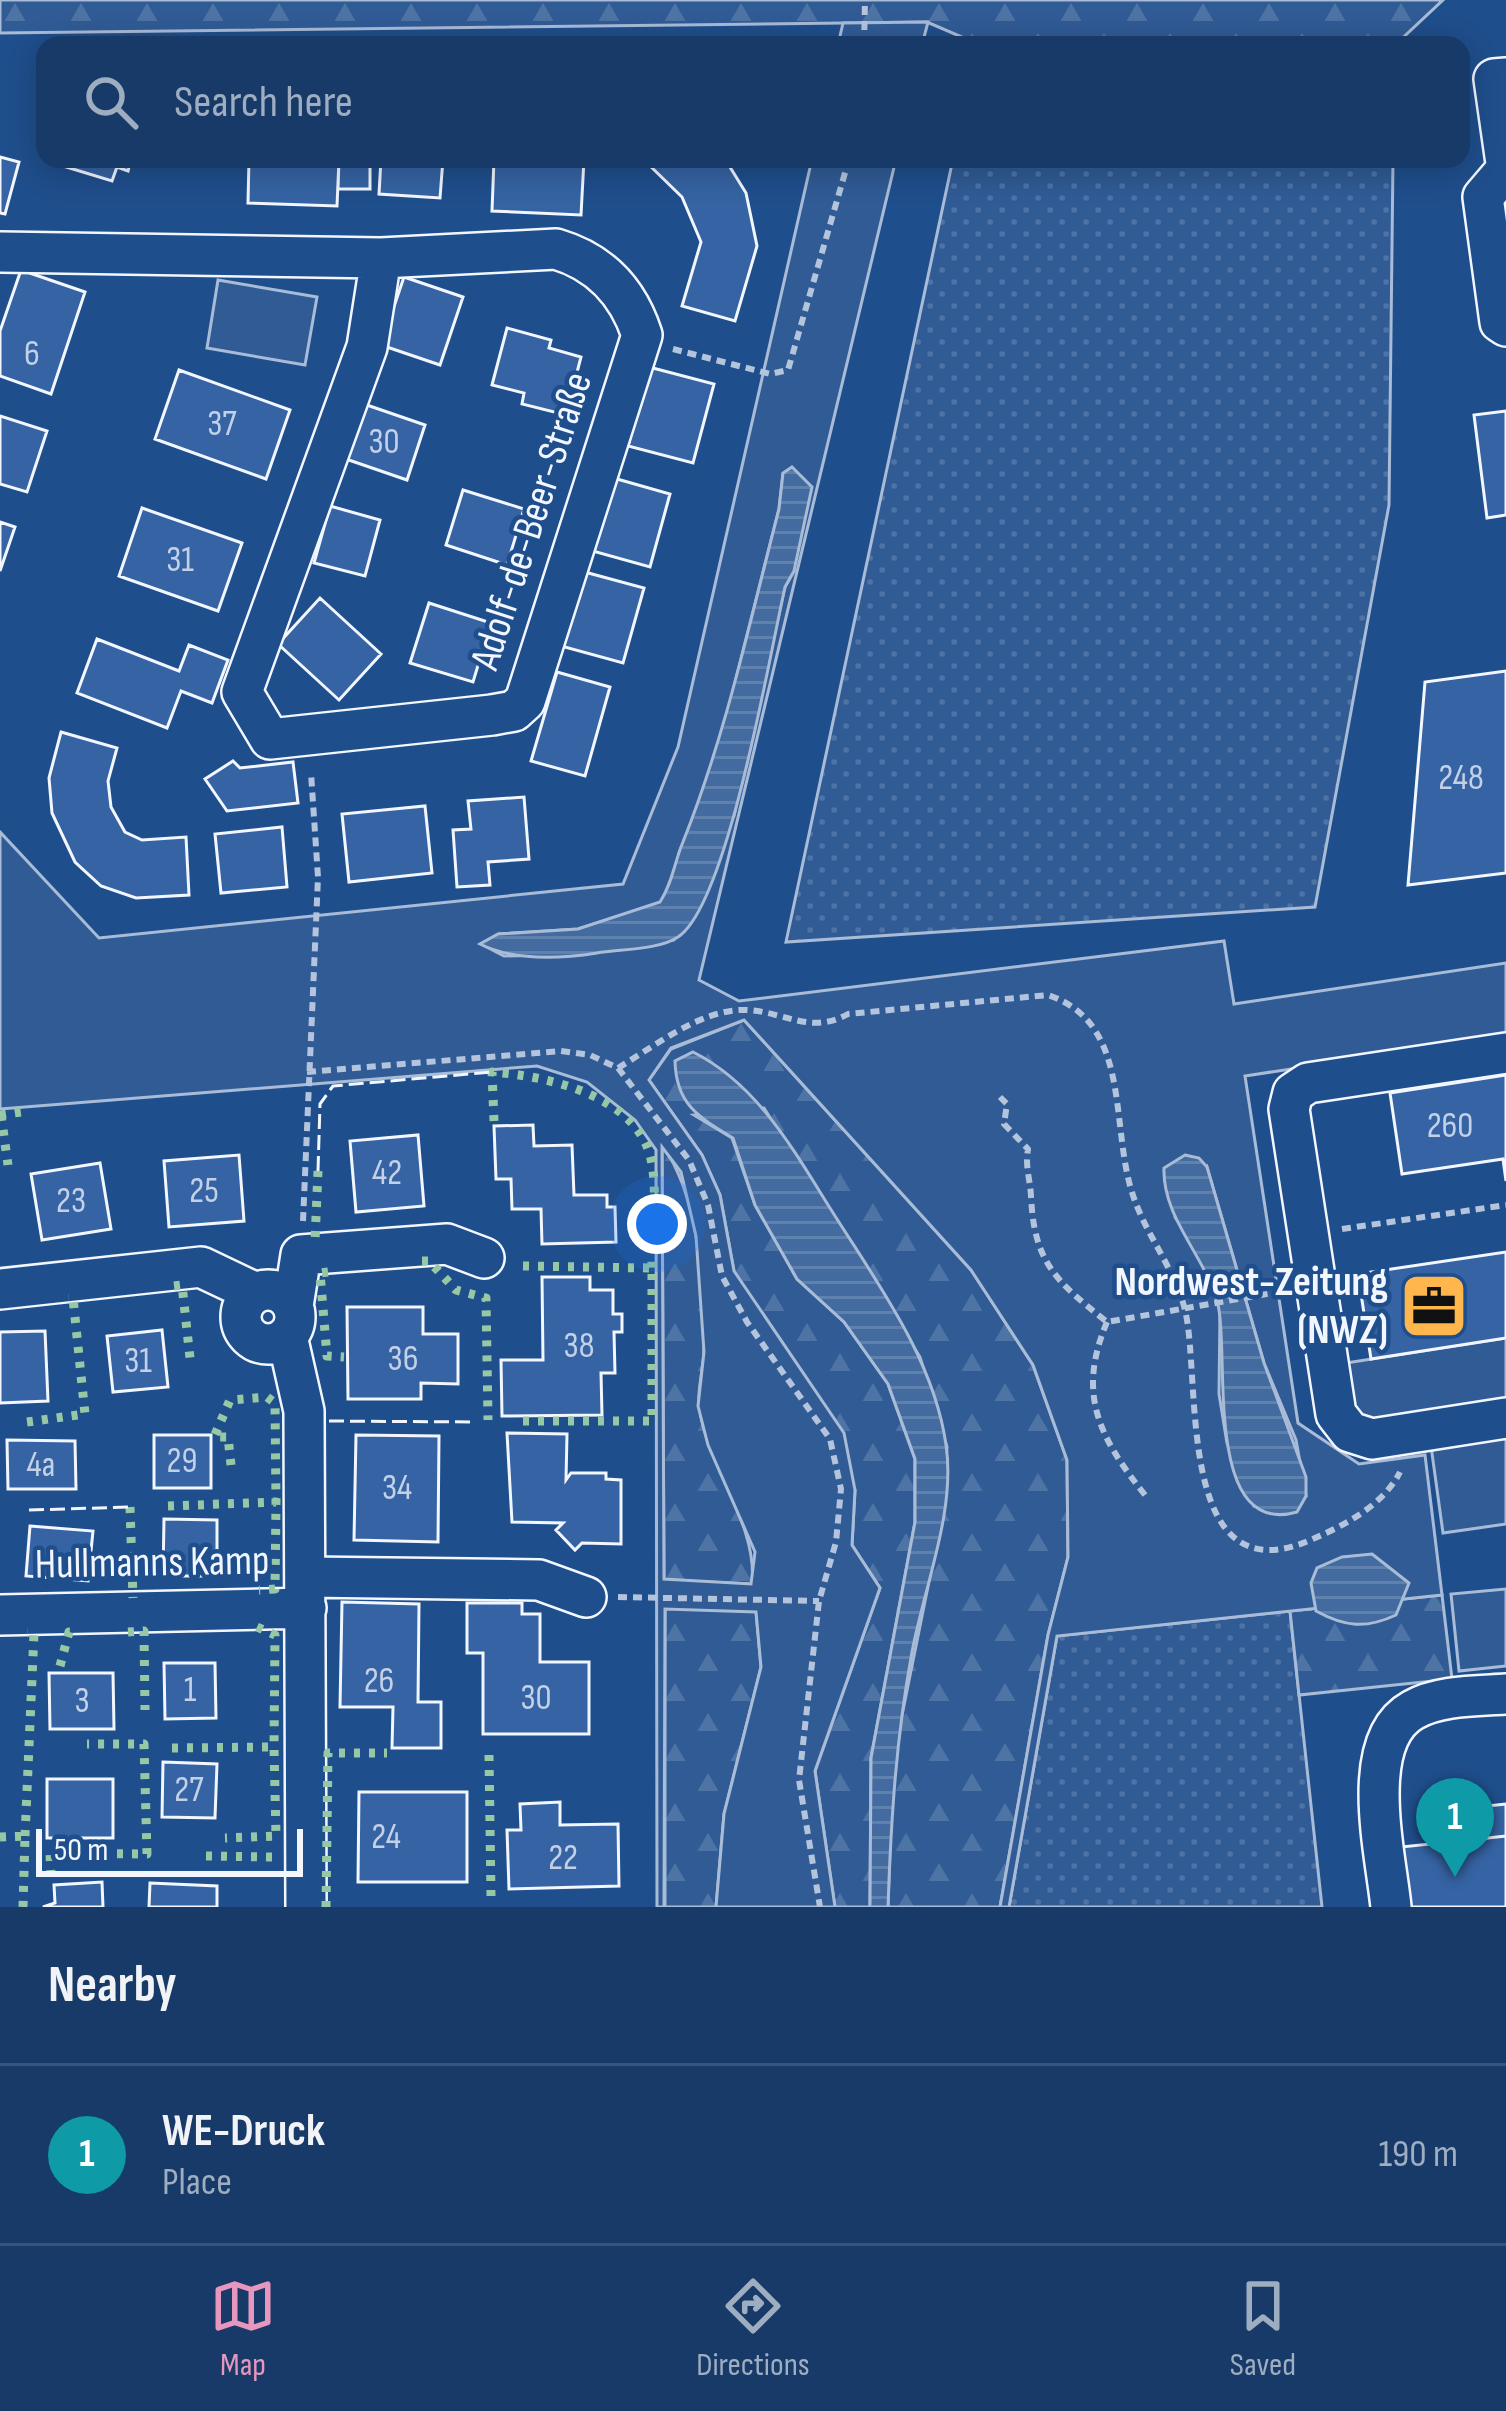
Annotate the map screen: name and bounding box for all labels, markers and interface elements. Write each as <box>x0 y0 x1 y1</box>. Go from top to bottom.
search box <box>36 36 1470 168</box>
icon: search <box>78 69 144 135</box>
text: Search here <box>174 75 353 130</box>
house number: 6 <box>24 333 40 376</box>
street label: Adolf-de-Beer-Straße <box>460 366 604 677</box>
house number: 37 <box>207 403 237 446</box>
house number: 30 <box>368 421 400 464</box>
house number: 31 <box>166 539 194 582</box>
house number: 248 <box>1438 757 1484 800</box>
house number: 260 <box>1427 1105 1473 1148</box>
house number: 42 <box>372 1152 402 1195</box>
house number: 25 <box>189 1170 219 1213</box>
house number: 23 <box>56 1180 86 1223</box>
your location <box>627 1194 687 1254</box>
place label: Nordwest-Zeitung (NWZ) <box>1115 1257 1388 1356</box>
office icon: Nordwest-Zeitung (NWZ) <box>1399 1271 1469 1341</box>
house number: 38 <box>564 1325 594 1368</box>
house number: 36 <box>388 1338 418 1381</box>
house number: 31 <box>124 1340 152 1383</box>
house number: 29 <box>167 1440 197 1483</box>
house number: 4a <box>27 1444 55 1487</box>
house number: 34 <box>382 1467 412 1510</box>
street label: Hullmanns Kamp <box>34 1535 270 1591</box>
house number: 26 <box>364 1660 394 1703</box>
house number: 1 <box>184 1669 197 1712</box>
house number: 30 <box>520 1677 552 1720</box>
house number: 3 <box>74 1680 90 1723</box>
house number: 27 <box>174 1769 204 1812</box>
pin: 1 <box>1416 1778 1494 1877</box>
house number: 24 <box>371 1816 401 1859</box>
scale bar <box>36 1823 303 1876</box>
text: 50 m <box>54 1830 108 1870</box>
house number: 22 <box>548 1837 578 1880</box>
text: Nearby <box>48 1955 177 2016</box>
text: WE-Druck <box>162 2104 325 2159</box>
text: 1 <box>79 2131 95 2178</box>
text: 190 m <box>1378 2131 1458 2178</box>
text: Place <box>162 2159 232 2206</box>
tab: Map <box>210 2273 276 2385</box>
tab: Directions <box>696 2273 810 2385</box>
tab: Saved <box>1230 2273 1296 2385</box>

